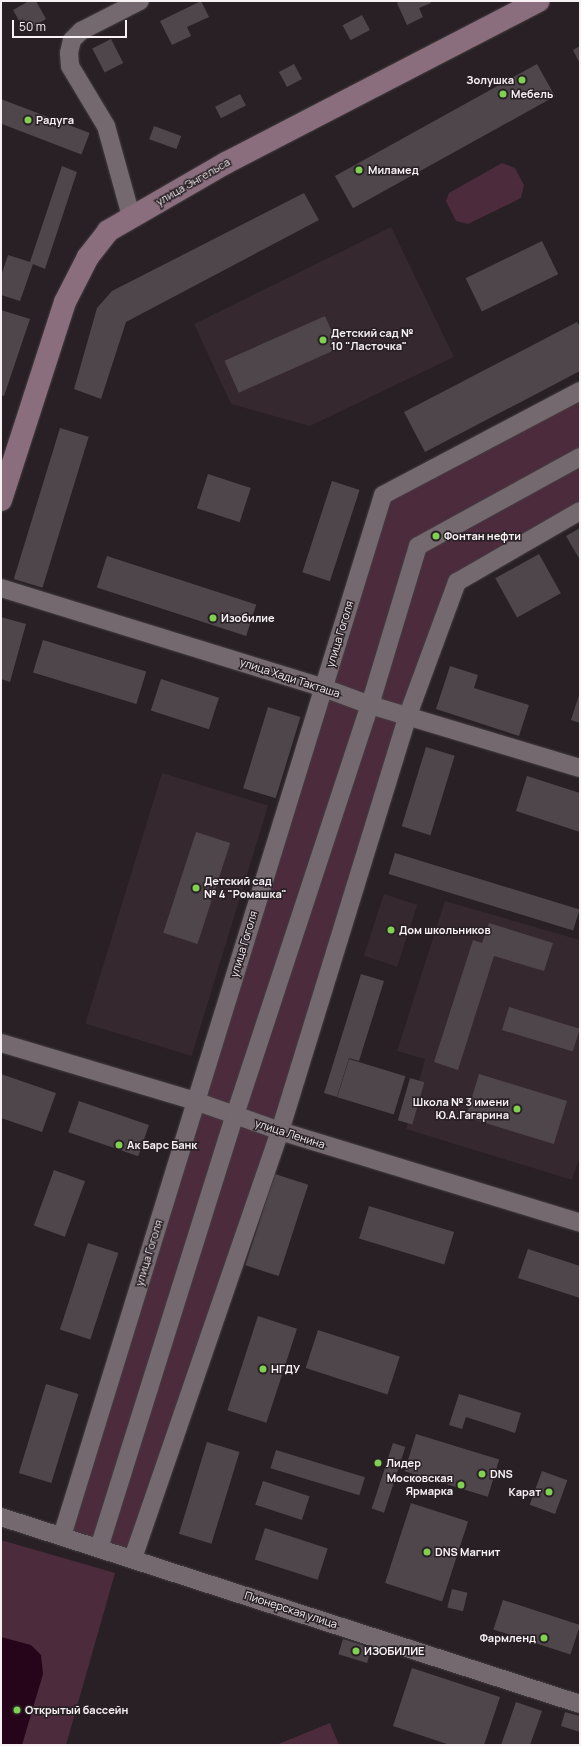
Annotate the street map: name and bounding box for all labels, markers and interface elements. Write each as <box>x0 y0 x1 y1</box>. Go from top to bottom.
scale bar <box>14 12 129 38</box>
text: 50 m <box>19 18 46 35</box>
place label: Золушка <box>466 73 514 87</box>
marker: Золушка <box>517 75 527 85</box>
place label: Мебель <box>511 87 553 101</box>
marker: Мебель <box>498 89 508 99</box>
place label: Радуга <box>36 113 74 127</box>
marker: Радуга <box>23 115 33 125</box>
street label: улица Энгельса <box>154 155 232 209</box>
place label: Миламед <box>368 163 419 177</box>
marker: Миламед <box>353 164 365 176</box>
place label: Детский сад № 10 "Ласточка" <box>331 327 413 353</box>
marker: Детский сад № 10 "Ласточка" <box>318 335 328 345</box>
place label: Фонтан нефти <box>444 529 521 543</box>
marker: Фонтан нефти <box>431 531 441 541</box>
street label: улица Гоголя <box>324 599 356 669</box>
place label: Изобилие <box>221 611 275 625</box>
marker: Изобилие <box>208 613 218 623</box>
street label: улица Хади Такташа <box>238 656 342 700</box>
place label: Детский сад № 4 "Ромашка" <box>204 875 287 901</box>
marker: Детский сад № 4 "Ромашка" <box>191 883 201 893</box>
street label: улица Гоголя <box>228 909 260 979</box>
place label: Дом школьников <box>399 923 491 937</box>
marker: Дом школьников <box>386 925 396 935</box>
place label: Школа № 3 имени Ю.А.Гагарина <box>413 1096 509 1122</box>
marker: Школа № 3 имени Ю.А.Гагарина <box>512 1104 522 1114</box>
street label: улица Ленина <box>253 1116 327 1152</box>
place label: Ак Барс Банк <box>127 1138 197 1152</box>
marker: Ак Барс Банк <box>114 1140 124 1150</box>
street label: улица Гоголя <box>133 1218 165 1288</box>
place label: НГДУ <box>271 1362 300 1376</box>
marker: НГДУ <box>258 1364 268 1374</box>
place label: Лидер <box>386 1456 421 1470</box>
marker: Лидер <box>373 1458 383 1468</box>
place label: DNS <box>490 1467 513 1481</box>
marker: DNS <box>477 1469 487 1479</box>
place label: Московская Ярмарка <box>387 1472 453 1498</box>
marker: Московская Ярмарка <box>456 1480 466 1490</box>
place label: Карат <box>509 1485 541 1499</box>
marker: Карат <box>544 1487 554 1497</box>
place label: DNS Магнит <box>435 1545 500 1559</box>
marker: DNS Магнит <box>422 1547 432 1557</box>
street label: Пионерская улица <box>243 1589 339 1631</box>
place label: Фармленд <box>480 1631 536 1645</box>
marker: Фармленд <box>539 1633 549 1643</box>
place label: ИЗОБИЛИЕ <box>364 1644 424 1658</box>
marker: ИЗОБИЛИЕ <box>351 1646 361 1656</box>
place label: Открытый бассейн <box>25 1703 128 1717</box>
marker: Открытый бассейн <box>12 1705 22 1715</box>

